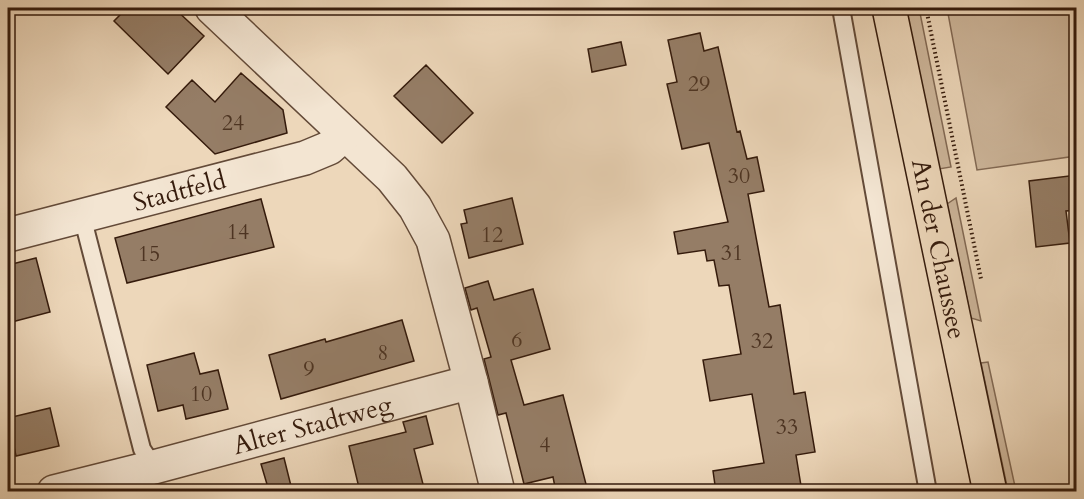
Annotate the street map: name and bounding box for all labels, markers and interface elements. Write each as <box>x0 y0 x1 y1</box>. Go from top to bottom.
house number: 29 <box>688 69 710 99</box>
house number: 24 <box>222 108 244 138</box>
street label: An der Chaussee <box>903 156 975 342</box>
house number: 30 <box>728 161 750 191</box>
street label: Stadtfeld <box>129 162 230 220</box>
house number: 14 <box>227 217 249 247</box>
house number: 12 <box>481 220 503 250</box>
house number: 31 <box>721 238 743 268</box>
house number: 15 <box>138 239 160 269</box>
house number: 6 <box>511 325 523 355</box>
house number: 32 <box>751 326 773 356</box>
house number: 8 <box>377 338 389 368</box>
house number: 9 <box>303 354 315 384</box>
house number: 10 <box>190 379 212 409</box>
street label: Alter Stadtweg <box>229 387 396 463</box>
house number: 33 <box>776 412 798 442</box>
house number: 4 <box>539 430 551 460</box>

